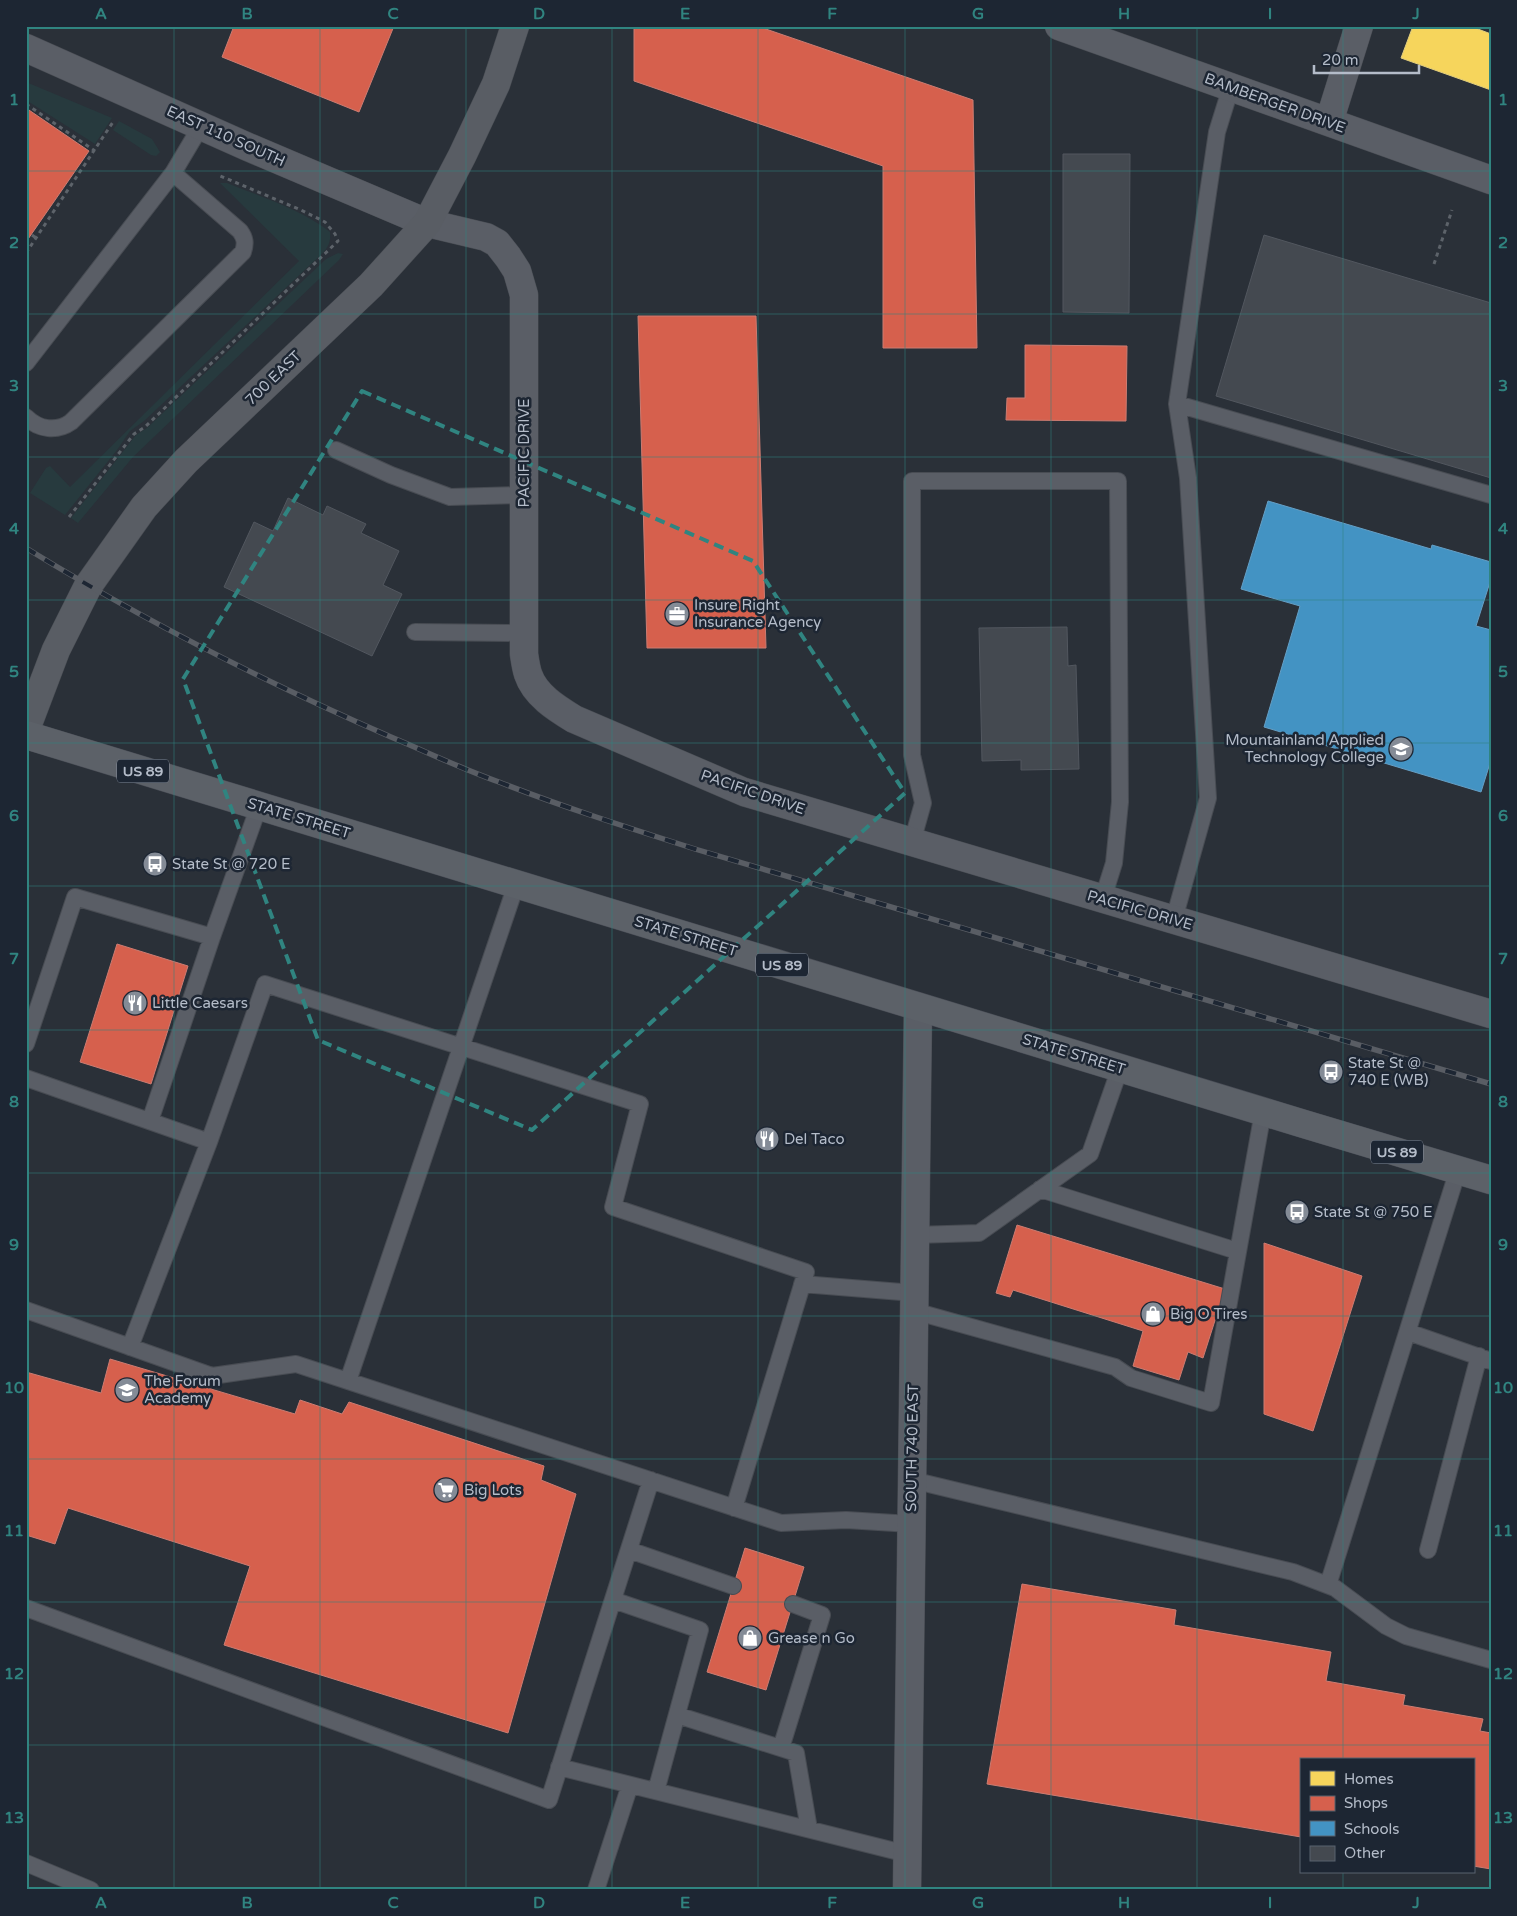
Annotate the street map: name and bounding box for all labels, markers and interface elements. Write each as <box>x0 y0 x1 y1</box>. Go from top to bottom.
text: A <box>95 4 107 24</box>
text: B <box>241 4 253 24</box>
text: C <box>387 4 399 24</box>
text: D <box>533 4 545 24</box>
text: E <box>680 4 690 24</box>
text: F <box>827 4 837 24</box>
text: G <box>972 4 984 24</box>
text: H <box>1118 4 1130 24</box>
text: I <box>1268 4 1272 24</box>
text: J <box>1411 4 1420 24</box>
scale bar <box>1314 42 1420 74</box>
text: 20 m <box>1322 51 1359 69</box>
street label: BAMBERGER DRIVE <box>1202 69 1348 137</box>
text: 1 <box>9 90 19 110</box>
text: 1 <box>1498 90 1508 110</box>
street label: EAST 110 SOUTH <box>164 102 288 170</box>
text: 2 <box>9 233 19 253</box>
text: 2 <box>1498 233 1508 253</box>
street label: 700 EAST <box>241 347 305 409</box>
text: 3 <box>9 376 19 396</box>
text: 3 <box>1498 376 1508 396</box>
street label: PACIFIC DRIVE <box>515 398 533 508</box>
text: 4 <box>9 519 19 539</box>
text: 4 <box>1498 519 1508 539</box>
place label: Insure Right Insurance Agency <box>694 596 821 631</box>
office icon: Insure Right Insurance Agency <box>664 601 690 627</box>
text: 5 <box>9 662 19 682</box>
text: 5 <box>1498 662 1508 682</box>
place label: Mountainland Applied Technology College <box>1225 731 1384 766</box>
school or university icon: Mountainland Applied Technology College <box>1388 736 1414 762</box>
road number: US 89 <box>117 759 169 782</box>
street label: PACIFIC DRIVE <box>699 766 807 818</box>
street label: STATE STREET <box>245 794 353 842</box>
text: 6 <box>9 806 19 826</box>
text: 6 <box>1498 806 1508 826</box>
bus stop icon: State St @ 720 E <box>142 851 168 877</box>
place label: State St @ 720 E <box>172 855 291 873</box>
street label: PACIFIC DRIVE <box>1085 886 1195 934</box>
street label: STATE STREET <box>632 912 740 960</box>
text: 7 <box>9 949 19 969</box>
text: 7 <box>1498 949 1508 969</box>
road number: US 89 <box>756 954 808 976</box>
restaurant icon: Little Caesars <box>122 990 148 1016</box>
place label: Little Caesars <box>152 994 248 1012</box>
street label: STATE STREET <box>1020 1030 1128 1078</box>
place label: State St @ 740 E (WB) <box>1348 1054 1428 1089</box>
bus stop icon: State St @ 740 E (WB) <box>1318 1059 1344 1085</box>
text: 8 <box>9 1092 19 1112</box>
text: 8 <box>1498 1092 1508 1112</box>
restaurant icon: Del Taco <box>754 1126 780 1152</box>
place label: Del Taco <box>784 1130 845 1148</box>
road number: US 89 <box>1371 1140 1423 1164</box>
bus stop icon: State St @ 750 E <box>1284 1199 1310 1225</box>
place label: State St @ 750 E <box>1314 1203 1433 1221</box>
text: 9 <box>9 1235 19 1255</box>
text: 9 <box>1498 1235 1508 1255</box>
shop icon: Big O Tires <box>1140 1301 1166 1327</box>
place label: Big O Tires <box>1170 1305 1247 1323</box>
place label: The Forum Academy <box>144 1372 221 1407</box>
school or university icon: The Forum Academy <box>114 1377 140 1403</box>
text: 10 <box>4 1378 24 1398</box>
text: 10 <box>1493 1378 1513 1398</box>
street label: SOUTH 740 EAST <box>902 1384 922 1512</box>
supermarket icon: Big Lots <box>433 1477 459 1503</box>
place label: Big Lots <box>464 1481 522 1499</box>
text: 11 <box>4 1521 24 1541</box>
text: 11 <box>1493 1521 1513 1541</box>
shop icon: Grease n Go <box>737 1625 763 1651</box>
place label: Grease n Go <box>768 1629 855 1647</box>
text: 12 <box>4 1664 24 1684</box>
text: 12 <box>1493 1664 1513 1684</box>
legend <box>1300 1758 1474 1874</box>
text: Homes <box>1344 1770 1394 1788</box>
text: Shops <box>1344 1794 1388 1812</box>
text: 13 <box>4 1808 24 1828</box>
text: 13 <box>1493 1808 1513 1828</box>
text: Schools <box>1344 1820 1400 1838</box>
text: Other <box>1344 1844 1386 1862</box>
text: A <box>95 1893 107 1913</box>
text: B <box>241 1893 253 1913</box>
text: C <box>387 1893 399 1913</box>
text: D <box>533 1893 545 1913</box>
text: E <box>680 1893 690 1913</box>
text: F <box>827 1893 837 1913</box>
text: G <box>972 1893 984 1913</box>
text: H <box>1118 1893 1130 1913</box>
text: I <box>1268 1893 1272 1913</box>
text: J <box>1411 1893 1420 1913</box>

